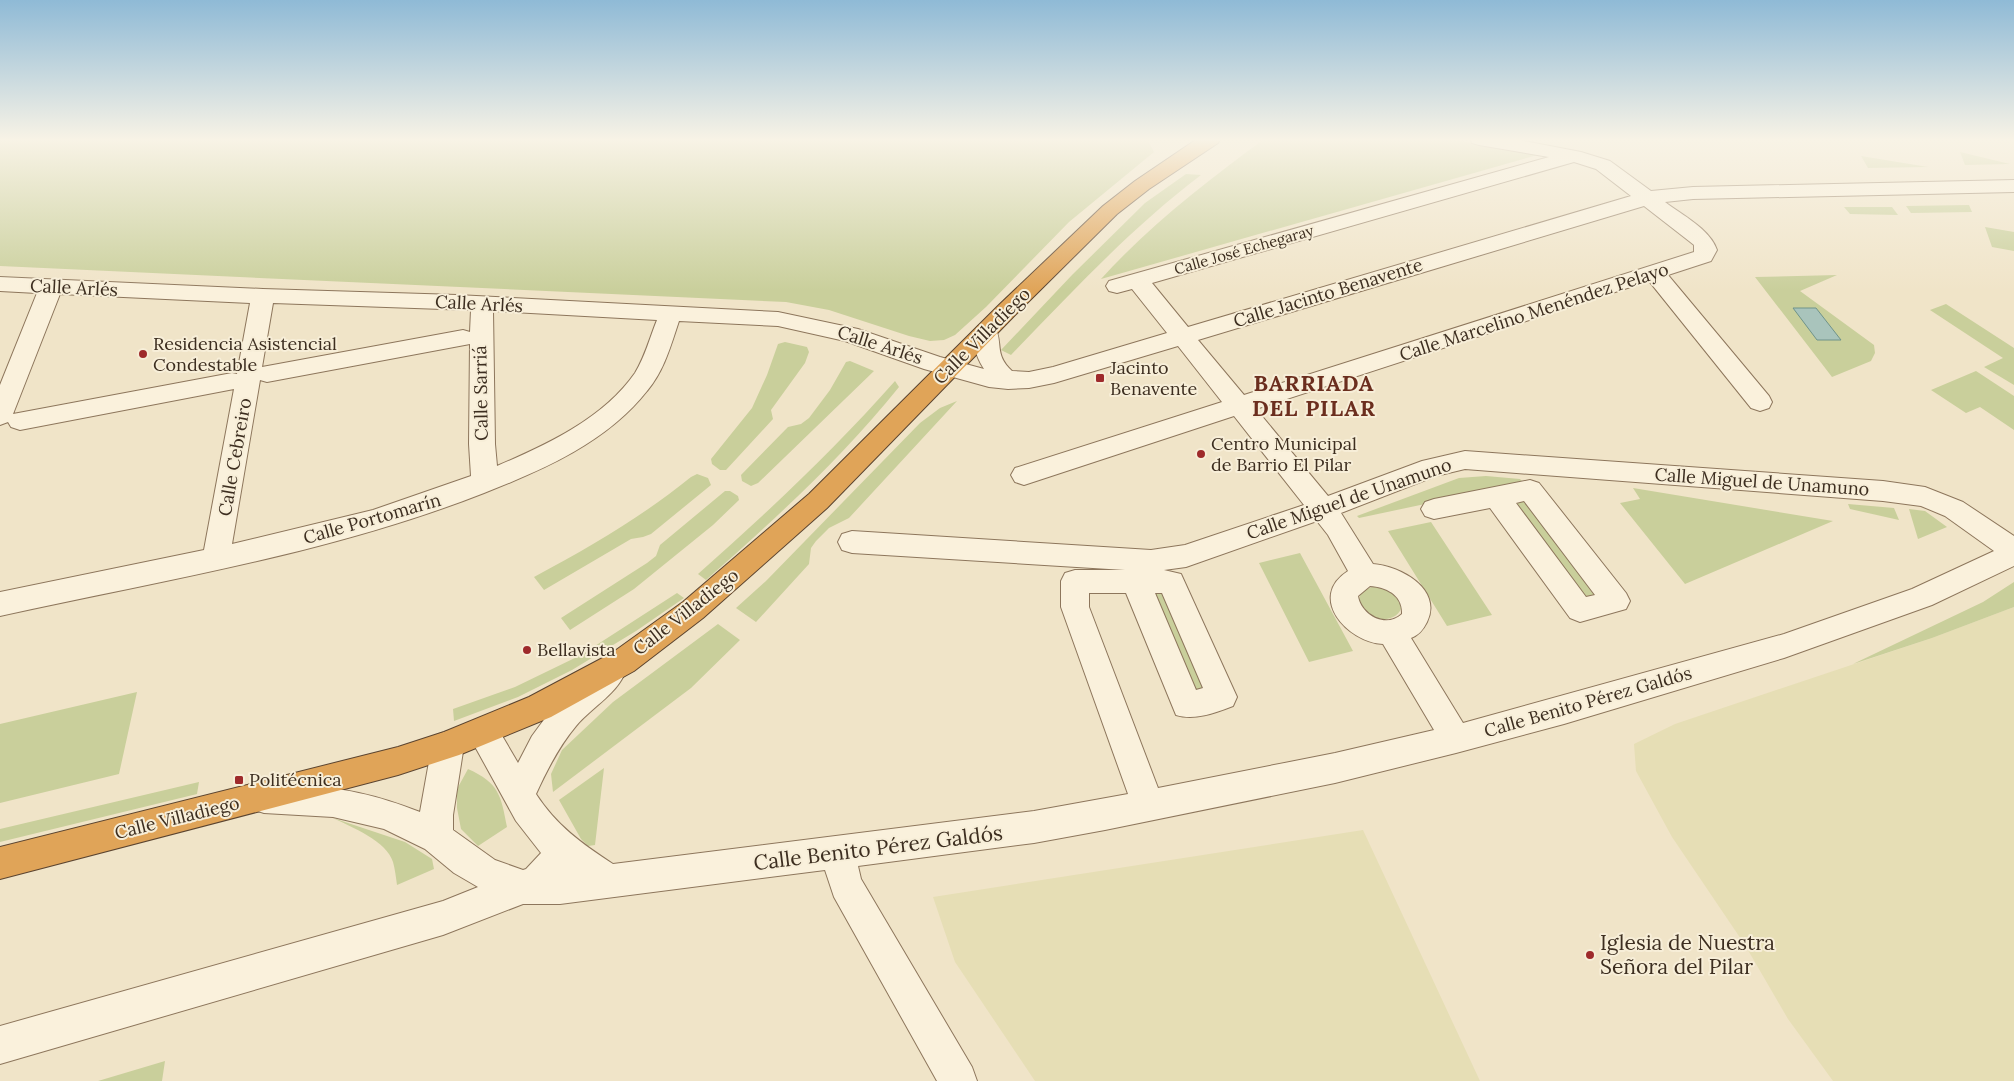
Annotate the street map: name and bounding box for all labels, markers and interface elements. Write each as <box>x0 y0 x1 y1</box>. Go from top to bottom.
street label: Calle José Echegaray <box>1172 221 1316 279</box>
street label: Calle Jacinto Benavente <box>1230 253 1426 332</box>
street label: Calle Marcelino Menéndez Pelayo <box>1396 257 1671 366</box>
street label: Calle Arlés <box>29 274 119 301</box>
street label: Calle Villadiego <box>928 282 1035 389</box>
street label: Calle Arlés <box>434 290 524 317</box>
street label: Calle Arlés <box>835 320 926 369</box>
place label: Residencia Asistencial Condestable <box>153 332 337 376</box>
street label: Calle Sarriá <box>468 345 493 441</box>
marker: Residencia Asistencial Condestable <box>137 348 149 360</box>
place label: Jacinto Benavente <box>1109 356 1197 400</box>
district label: BARRIADA DEL PILAR <box>1252 369 1376 422</box>
marker: Jacinto Benavente <box>1094 372 1106 384</box>
street label: Calle Cebreiro <box>213 396 256 518</box>
place label: Centro Municipal de Barrio El Pilar <box>1211 432 1357 476</box>
marker: Centro Municipal de Barrio El Pilar <box>1195 448 1207 460</box>
street label: Calle Miguel de Unamuno <box>1243 453 1454 544</box>
street label: Calle Miguel de Unamuno <box>1654 463 1870 500</box>
street label: Calle Portomarín <box>300 488 443 549</box>
street label: Calle Villadiego <box>628 563 743 660</box>
place label: Bellavista <box>537 638 616 661</box>
marker: Bellavista <box>521 644 533 656</box>
street label: Calle Benito Pérez Galdós <box>1481 661 1694 742</box>
place label: Politécnica <box>249 768 342 791</box>
marker: Politécnica <box>233 774 245 786</box>
street label: Calle Villadiego <box>112 791 242 844</box>
street label: Calle Benito Pérez Galdós <box>752 819 1004 876</box>
place label: Iglesia de Nuestra Señora del Pilar <box>1600 929 1775 980</box>
marker: Iglesia de Nuestra Señora del Pilar <box>1584 949 1596 961</box>

